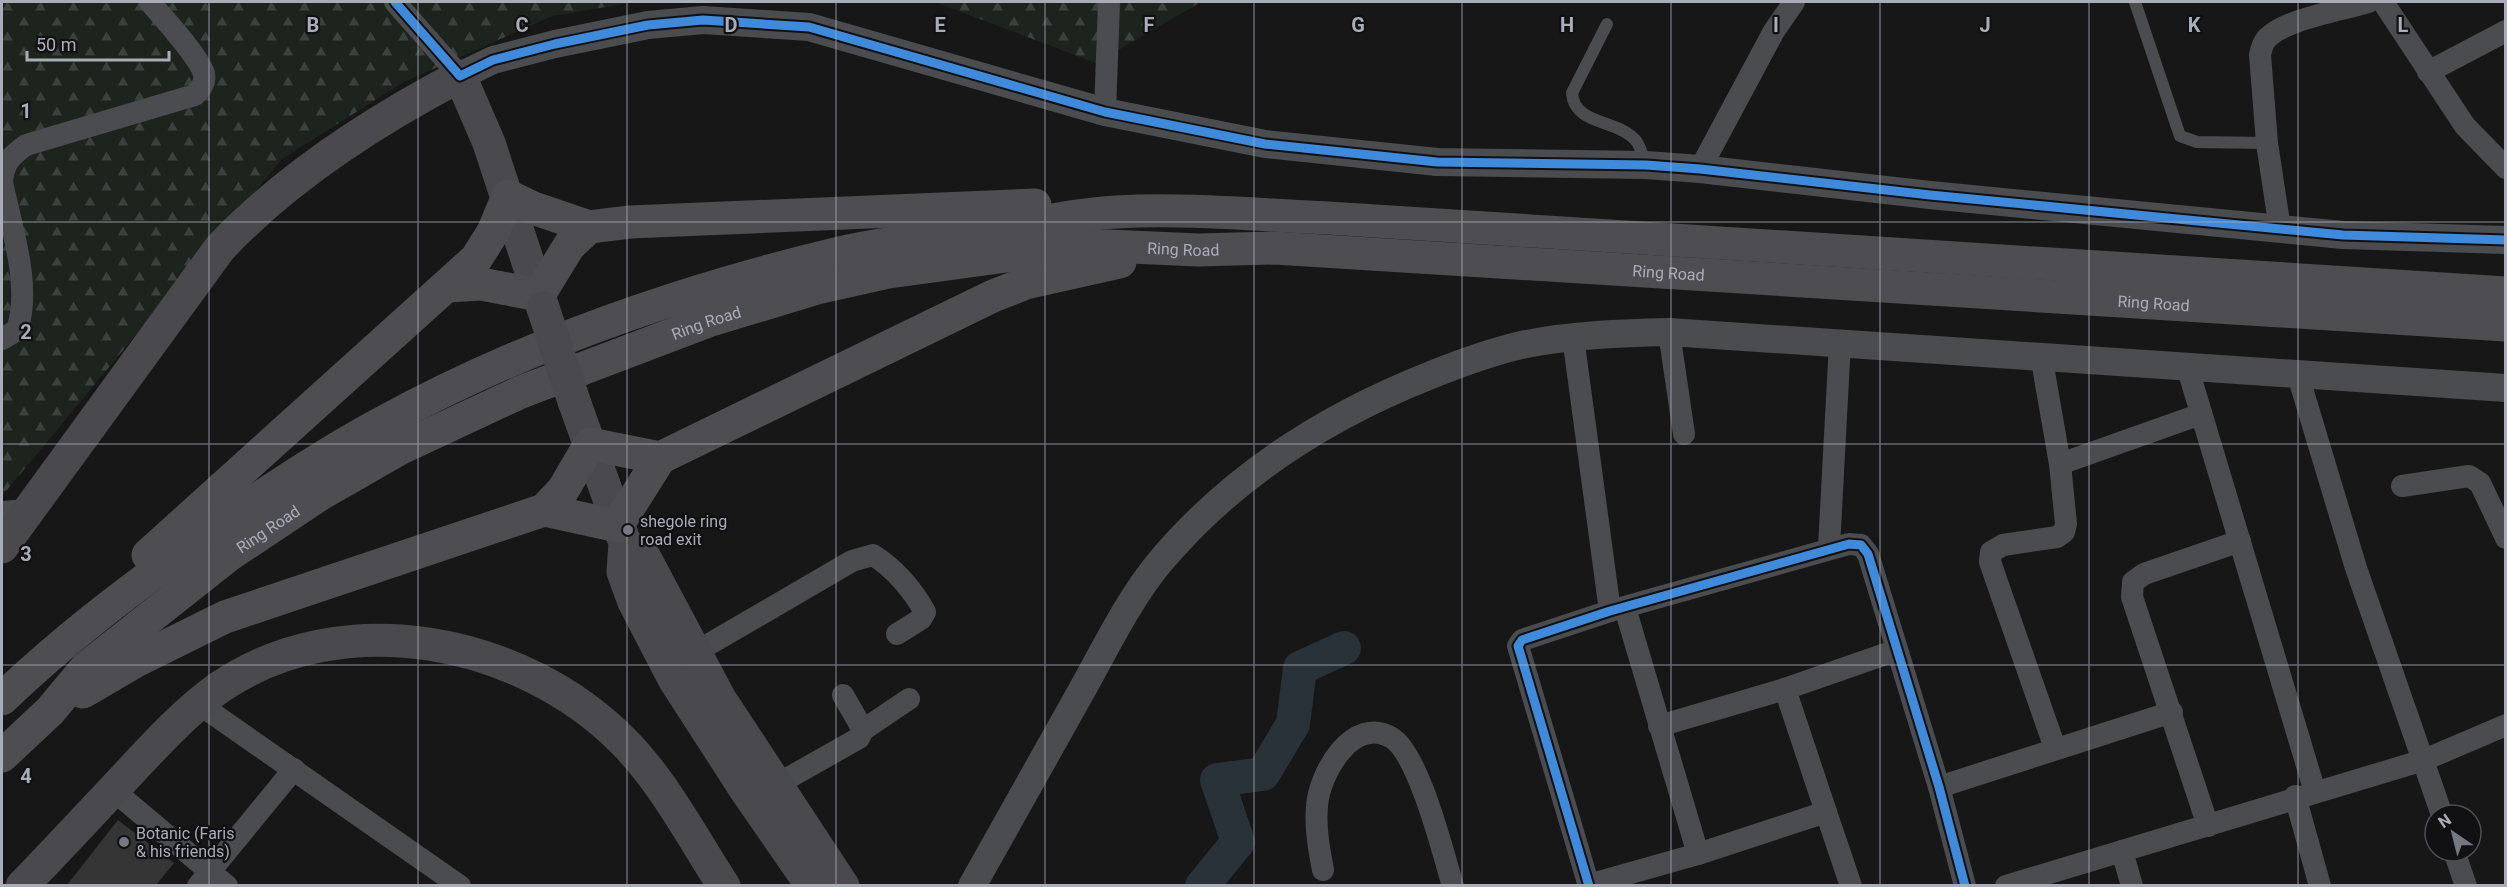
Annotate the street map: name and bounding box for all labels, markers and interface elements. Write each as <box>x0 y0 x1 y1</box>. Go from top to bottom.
text: B <box>307 13 319 37</box>
text: C <box>515 13 529 37</box>
text: D <box>725 13 738 37</box>
text: E <box>934 13 946 37</box>
text: F <box>1144 13 1155 37</box>
text: G <box>1351 13 1365 37</box>
text: H <box>1560 13 1574 37</box>
text: I <box>1773 13 1779 37</box>
text: J <box>1979 13 1991 37</box>
text: K <box>2188 13 2201 37</box>
text: L <box>2398 13 2409 37</box>
scale bar <box>27 24 170 62</box>
text: 50 m <box>36 34 76 55</box>
text: 1 <box>20 99 32 123</box>
street label: Ring Road <box>1147 239 1220 260</box>
street label: Ring Road <box>1632 261 1705 285</box>
street label: Ring Road <box>2117 292 2190 315</box>
street label: Ring Road <box>669 303 743 344</box>
text: 2 <box>20 320 32 344</box>
street label: Ring Road <box>233 501 304 557</box>
place label: shegole ring road exit <box>640 512 727 549</box>
marker: shegole ring road exit <box>621 523 635 537</box>
text: 3 <box>20 542 32 566</box>
text: 4 <box>20 764 32 788</box>
north arrow <box>2423 803 2483 863</box>
text: N <box>2435 810 2455 832</box>
place label: Botanic (Faris & his friends) <box>136 824 234 861</box>
marker: Botanic (Faris & his friends) <box>117 835 131 849</box>

